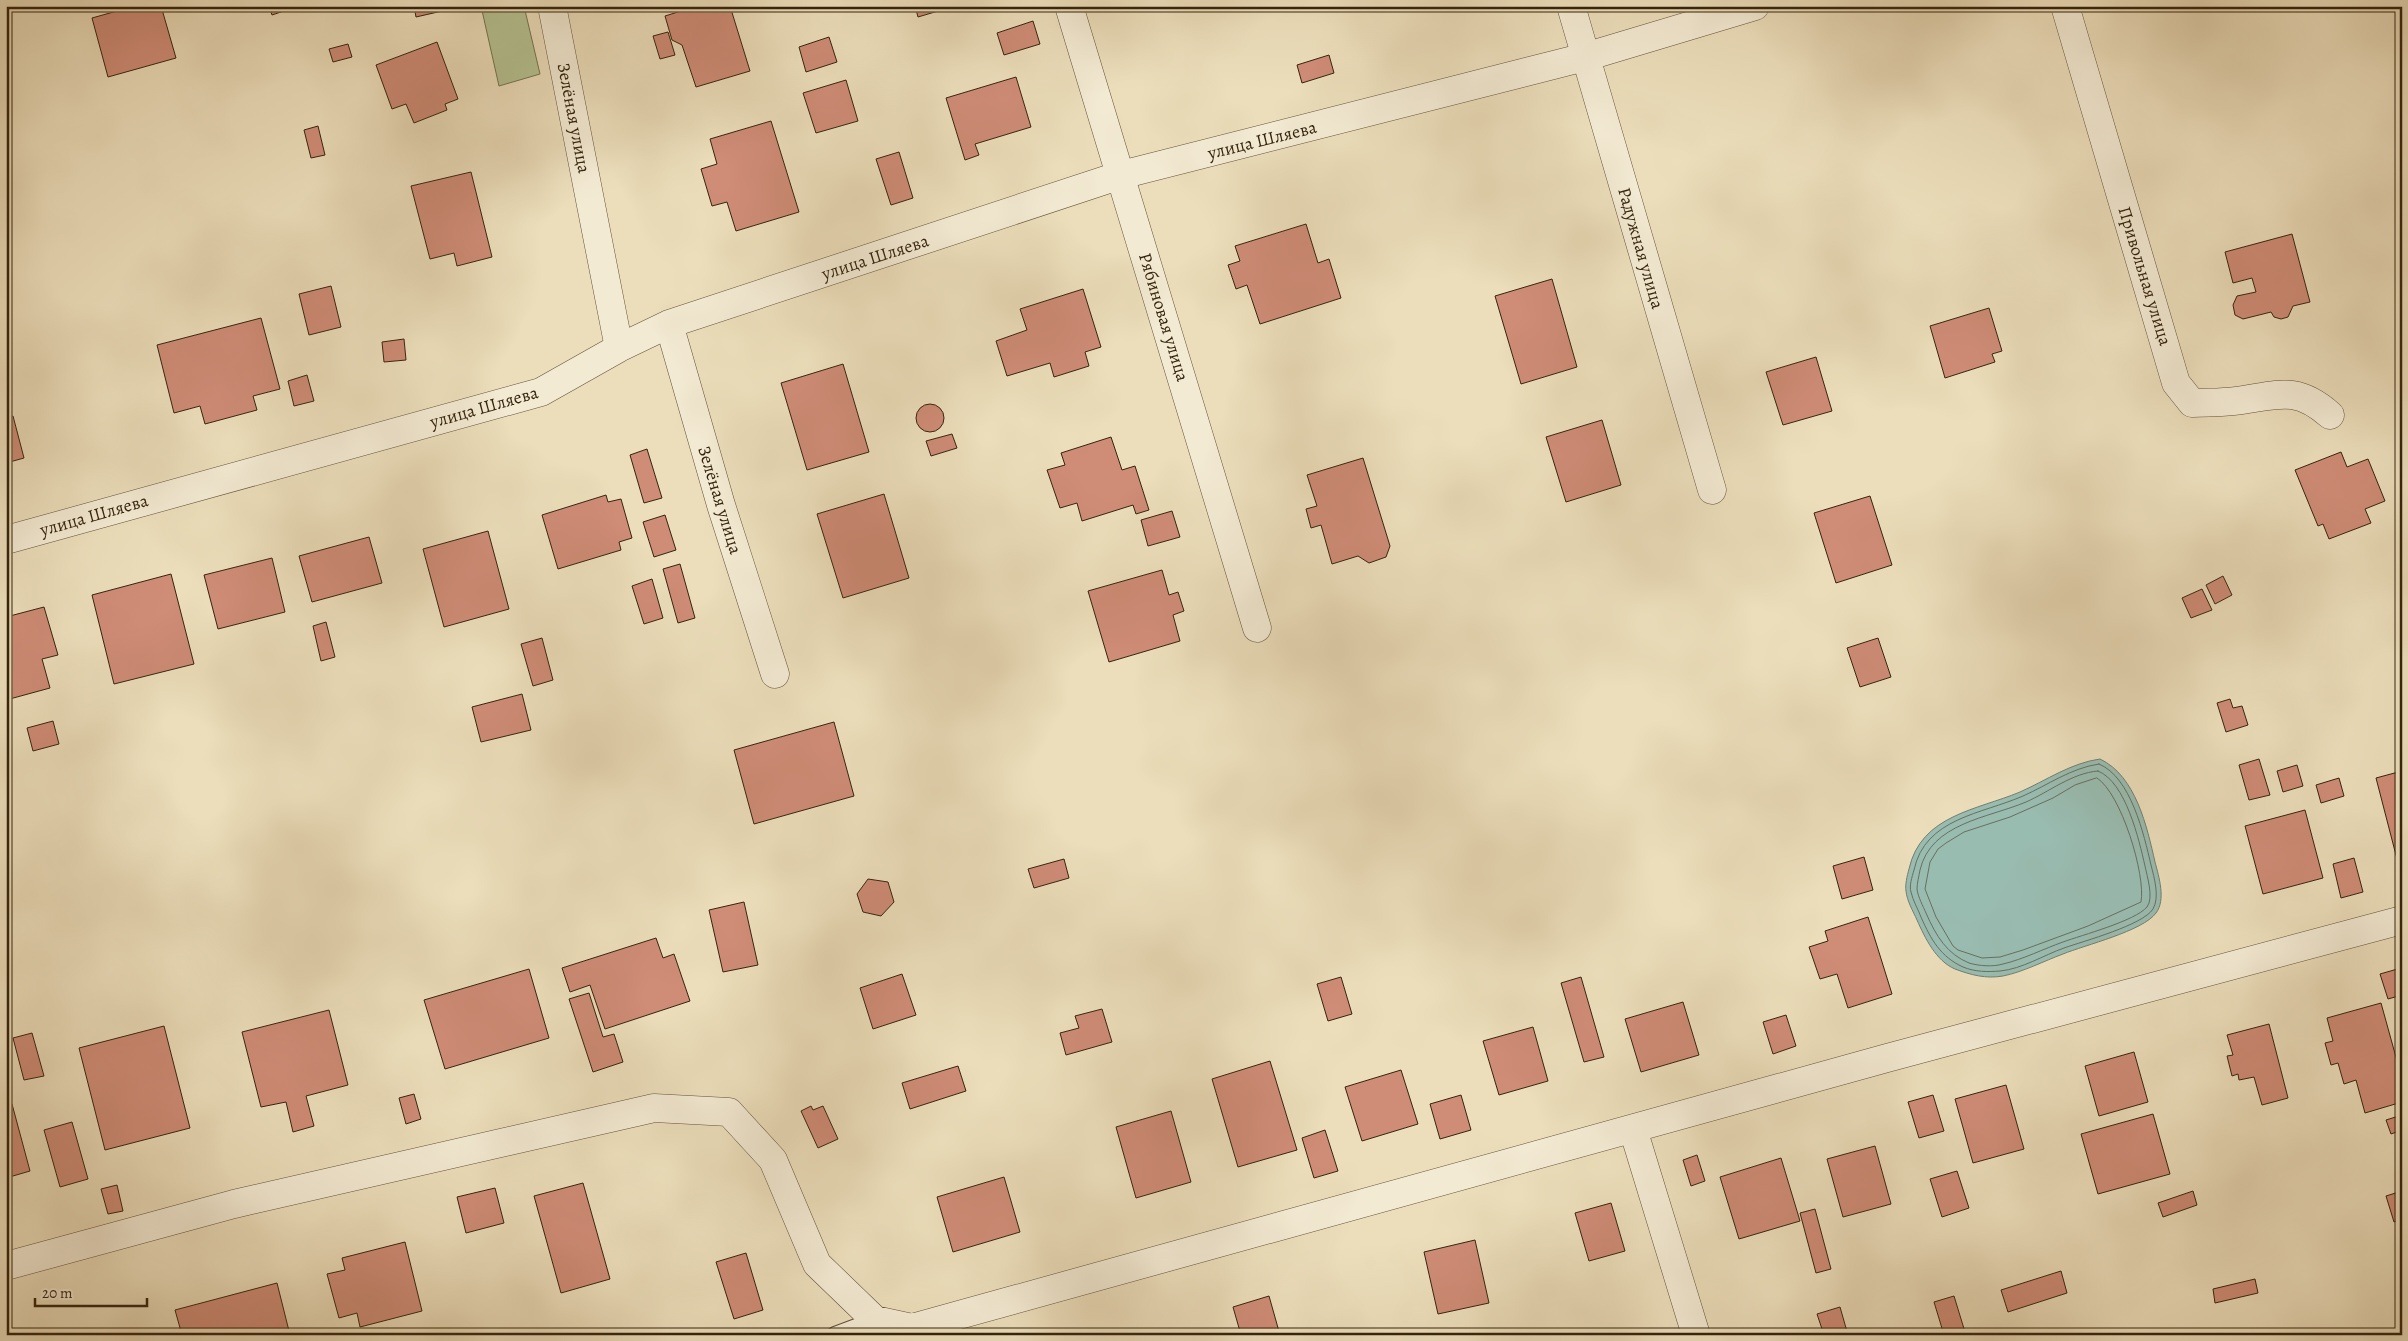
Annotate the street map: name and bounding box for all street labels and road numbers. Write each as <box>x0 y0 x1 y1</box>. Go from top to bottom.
street label: Зелёная улица <box>552 61 597 176</box>
street label: улица Шляева <box>1204 115 1320 165</box>
street label: Радужная улица <box>1612 184 1670 312</box>
street label: Привольная улица <box>2112 204 2178 349</box>
street label: улица Шляева <box>817 228 932 286</box>
street label: Рябиновая улица <box>1133 250 1195 385</box>
street label: улица Шляева <box>426 380 542 434</box>
street label: Зелёная улица <box>692 443 748 558</box>
street label: улица Шляева <box>36 488 152 542</box>

